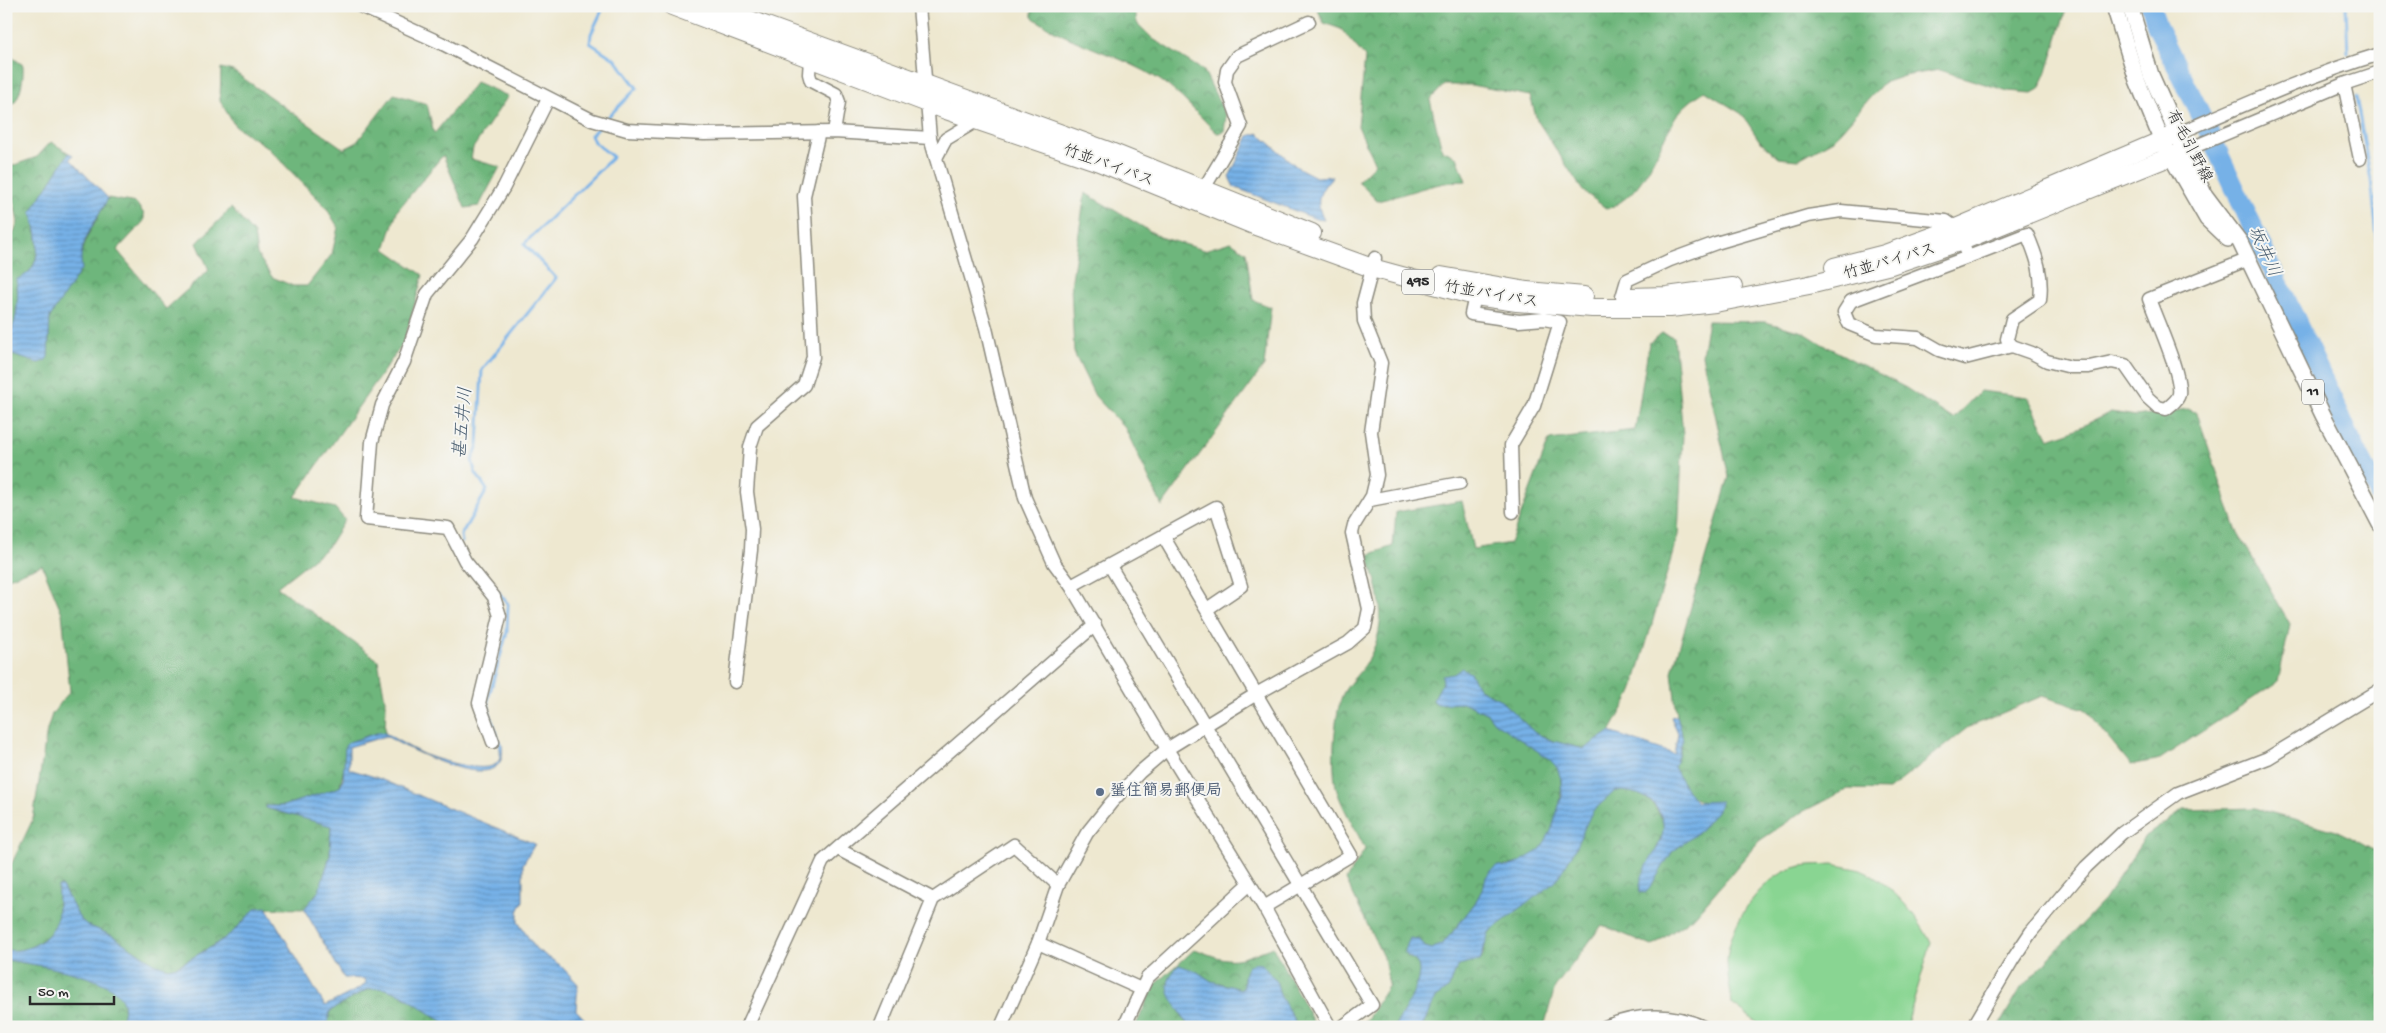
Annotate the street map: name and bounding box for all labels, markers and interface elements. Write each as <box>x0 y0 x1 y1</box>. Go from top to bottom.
street label: 有毛引野線 <box>2161 106 2217 187</box>
street label: 竹並バイパス <box>1060 141 1157 192</box>
water label: 坂井川 <box>2242 223 2285 281</box>
street label: 竹並バイパス <box>1841 240 1939 285</box>
road number: 495 <box>1402 270 1434 294</box>
street label: 竹並バイパス <box>1442 277 1540 314</box>
road number: 11 <box>2302 380 2324 404</box>
water label: 甚五井川 <box>449 386 478 460</box>
place label: 蜑住簡易郵便局 <box>1110 781 1222 802</box>
marker: 蜑住簡易郵便局 <box>1094 786 1106 798</box>
scale bar <box>30 973 114 1005</box>
text: 50 m <box>38 984 69 1002</box>

